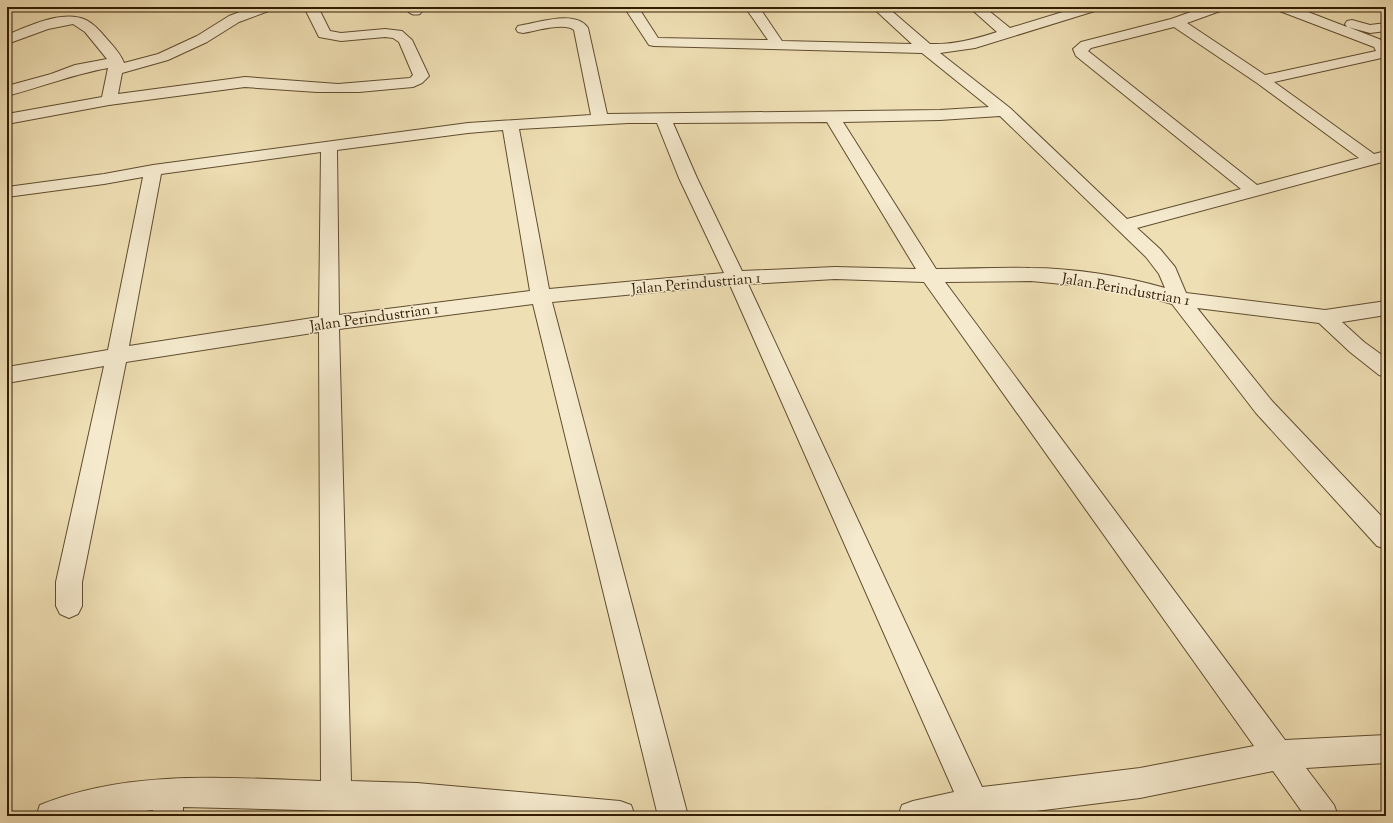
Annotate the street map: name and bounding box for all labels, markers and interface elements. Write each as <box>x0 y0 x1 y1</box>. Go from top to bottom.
street label: Jalan Perindustrian 1 <box>630 268 762 301</box>
street label: Jalan Perindustrian 1 <box>1059 269 1191 312</box>
street label: Jalan Perindustrian 1 <box>307 299 440 338</box>

